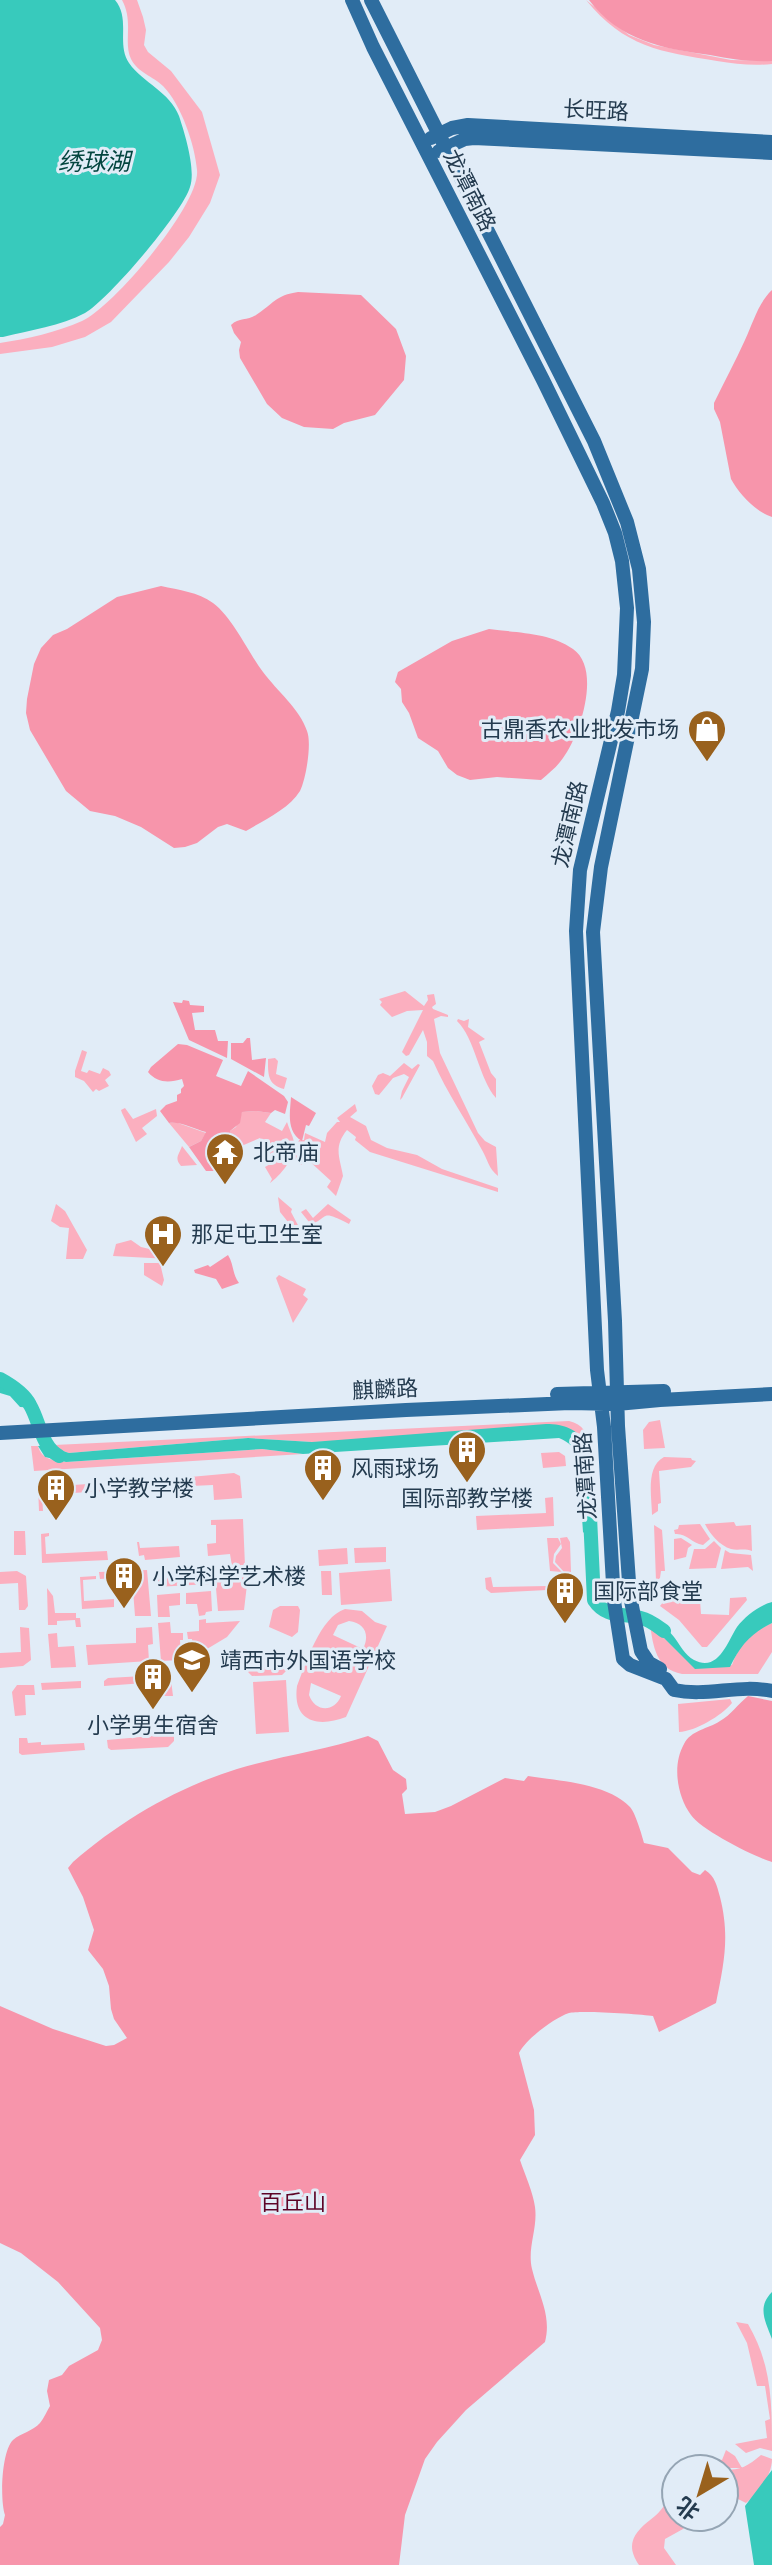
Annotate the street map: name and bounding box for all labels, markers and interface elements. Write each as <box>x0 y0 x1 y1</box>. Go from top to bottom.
street label: 长旺路 <box>562 94 630 126</box>
street label: 龙潭南路 <box>438 144 502 236</box>
water label: 绣球湖 <box>58 146 134 176</box>
shop icon: 古鼎香农业批发市场 <box>686 708 728 763</box>
place label: 古鼎香农业批发市场 <box>481 715 679 743</box>
street label: 龙潭南路 <box>545 778 593 870</box>
temple icon: 北帝庙 <box>204 1131 246 1186</box>
place label: 北帝庙 <box>253 1138 319 1166</box>
hospital icon: 那足屯卫生室 <box>142 1213 184 1268</box>
place label: 那足屯卫生室 <box>191 1220 323 1248</box>
street label: 麒麟路 <box>351 1373 419 1405</box>
building icon: 国际部教学楼 <box>446 1429 488 1484</box>
street label: 龙潭南路 <box>568 1431 602 1521</box>
building icon: 风雨球场 <box>302 1447 344 1502</box>
place label: 风雨球场 <box>351 1454 439 1482</box>
building icon: 小学教学楼 <box>35 1467 77 1522</box>
place label: 小学教学楼 <box>84 1474 194 1502</box>
place label: 国际部教学楼 <box>401 1484 533 1512</box>
building icon: 小学科学艺术楼 <box>103 1555 145 1610</box>
place label: 小学科学艺术楼 <box>152 1562 306 1590</box>
building icon: 国际部食堂 <box>544 1570 586 1625</box>
place label: 国际部食堂 <box>593 1577 703 1605</box>
school or university icon: 靖西市外国语学校 <box>171 1639 213 1694</box>
place label: 靖西市外国语学校 <box>220 1646 396 1674</box>
building icon: 小学男生宿舍 <box>132 1656 174 1711</box>
place label: 小学男生宿舍 <box>87 1711 219 1739</box>
park label: 百丘山 <box>260 2188 326 2216</box>
north arrow <box>660 2453 740 2533</box>
text: 北 <box>670 2491 705 2527</box>

